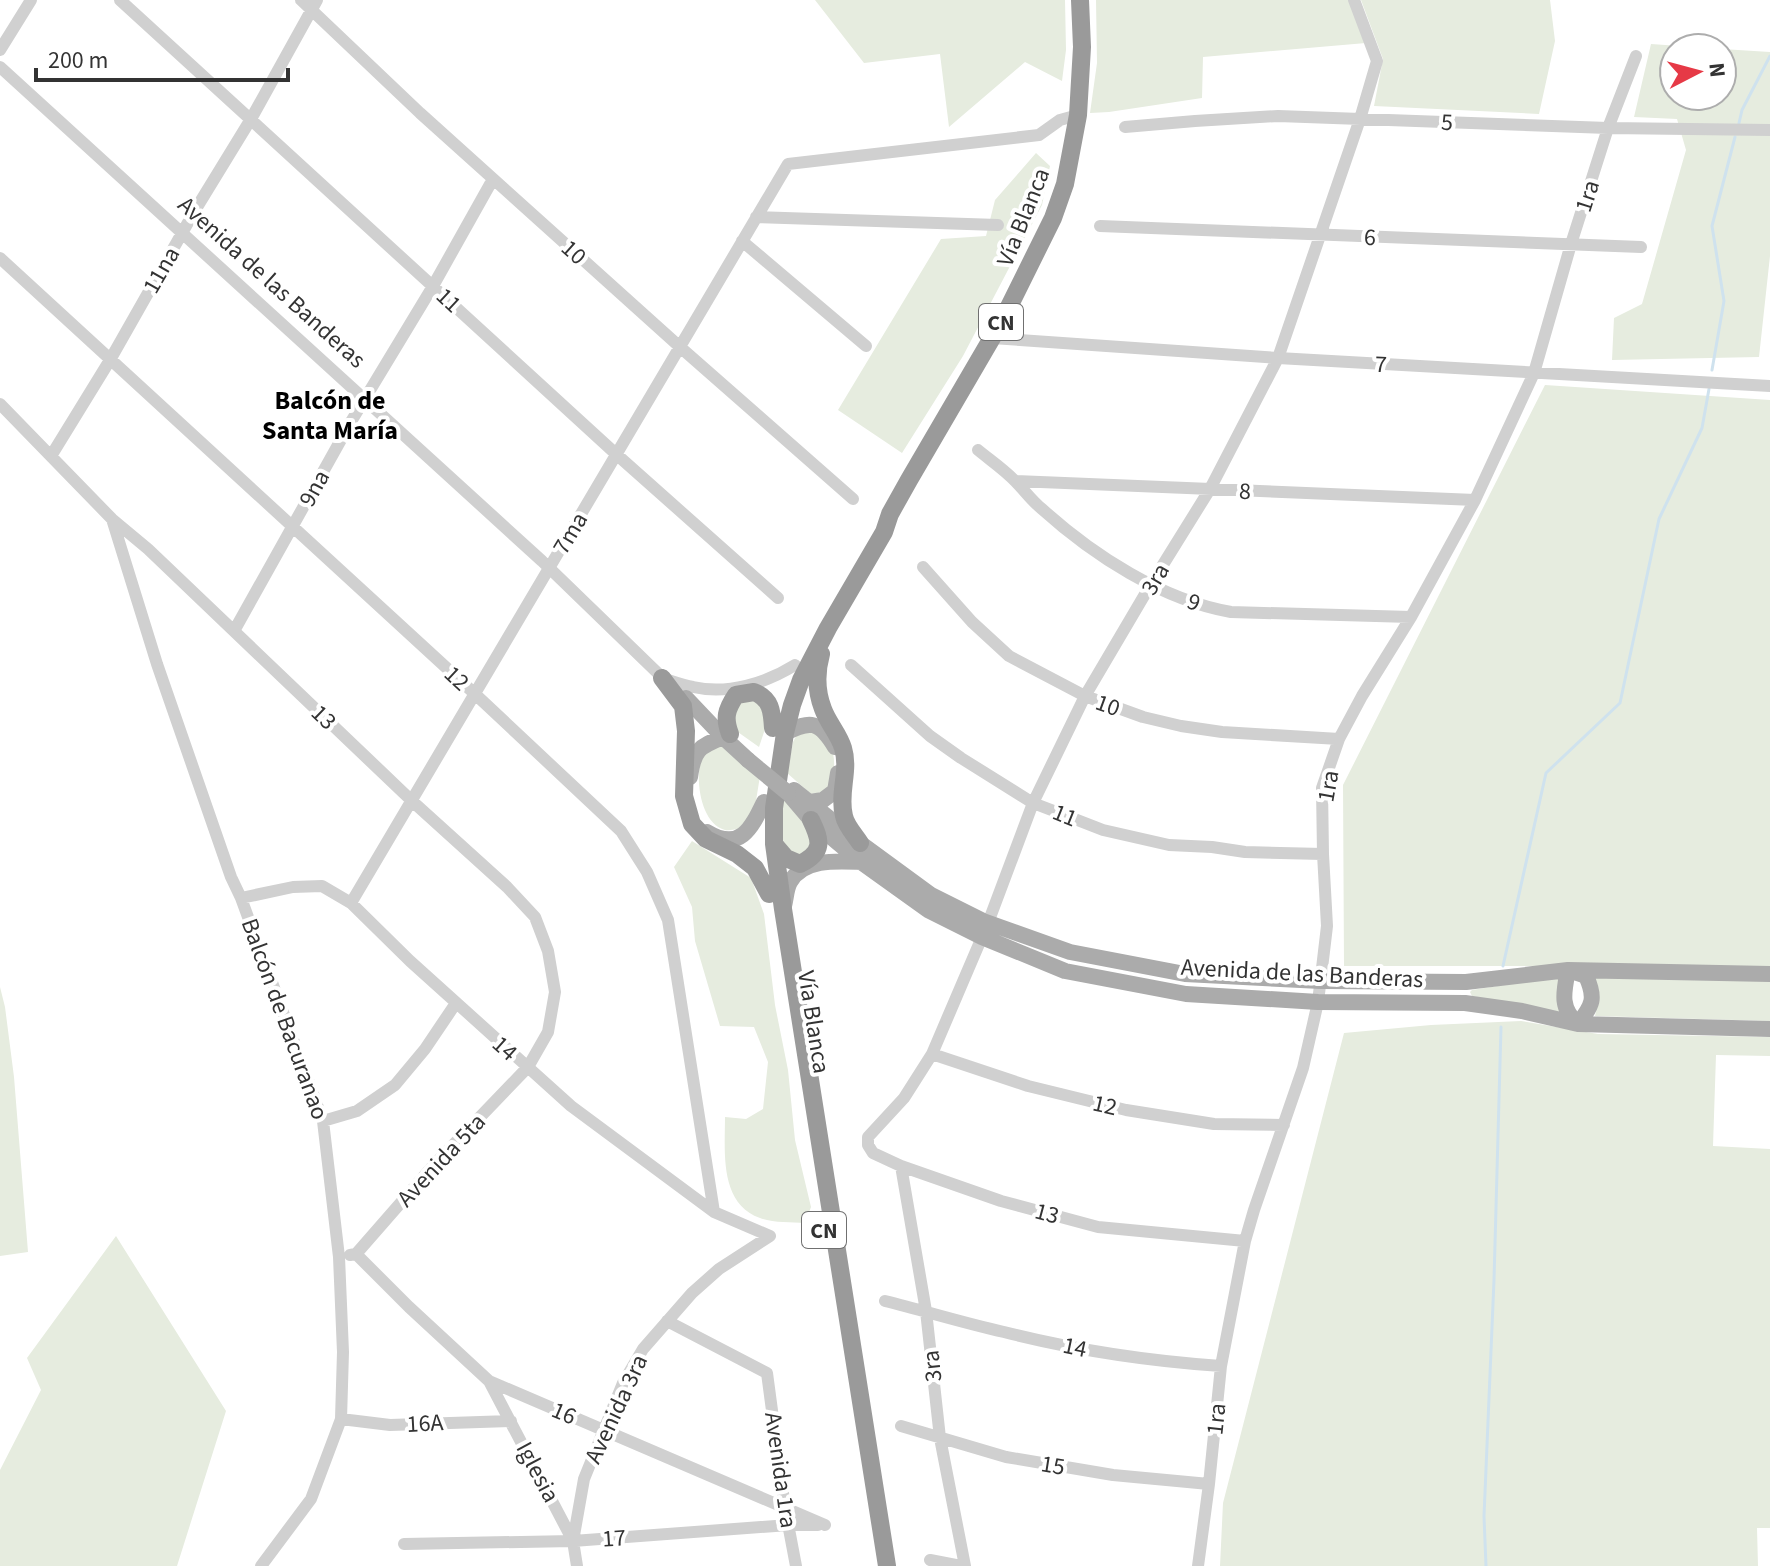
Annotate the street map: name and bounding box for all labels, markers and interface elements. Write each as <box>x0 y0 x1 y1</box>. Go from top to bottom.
scale bar <box>36 32 288 82</box>
north arrow <box>1658 32 1738 112</box>
text: 200 m <box>48 43 108 78</box>
text: N <box>1700 61 1734 79</box>
street label: 5 <box>1440 105 1454 140</box>
street label: Vía Blanca <box>988 163 1059 272</box>
street label: 1ra <box>1566 176 1609 217</box>
street label: Avenida de las Banderas <box>170 188 374 377</box>
street label: 6 <box>1363 220 1377 255</box>
street label: 10 <box>553 231 594 273</box>
street label: 11na <box>134 240 189 300</box>
street label: 11 <box>428 279 469 321</box>
road number: CN <box>979 304 1023 340</box>
street label: 7 <box>1374 347 1388 382</box>
district label: Balcón de Santa María <box>262 382 398 449</box>
street label: 9na <box>290 464 339 513</box>
street label: 8 <box>1238 474 1252 509</box>
street label: 7ma <box>544 505 597 561</box>
street label: 3ra <box>1132 557 1179 602</box>
street label: 9 <box>1182 584 1206 621</box>
street label: 12 <box>436 657 477 699</box>
street label: 10 <box>1091 685 1125 726</box>
street label: 13 <box>303 696 344 738</box>
street label: 1ra <box>1308 767 1348 805</box>
street label: 11 <box>1047 795 1082 836</box>
street label: Balcón de Bacuranao <box>232 914 337 1125</box>
street label: Avenida de las Banderas <box>1180 950 1424 997</box>
street label: Vía Blanca <box>788 968 839 1076</box>
street label: 14 <box>484 1027 525 1069</box>
street label: 12 <box>1089 1086 1120 1125</box>
street label: Avenida 5ta <box>389 1106 494 1215</box>
street label: 13 <box>1031 1193 1063 1233</box>
road number: CN <box>802 1212 846 1248</box>
street label: 14 <box>1060 1328 1090 1367</box>
street label: 3ra <box>913 1348 952 1384</box>
street label: Avenida 3ra <box>576 1349 657 1470</box>
street label: 16 <box>546 1393 582 1434</box>
street label: 1ra <box>1197 1401 1236 1437</box>
street label: 16A <box>406 1405 444 1442</box>
street label: Avenida 1ra <box>755 1410 806 1530</box>
street label: Iglesia <box>507 1436 568 1509</box>
street label: 15 <box>1038 1446 1067 1485</box>
street label: 17 <box>601 1520 627 1557</box>

